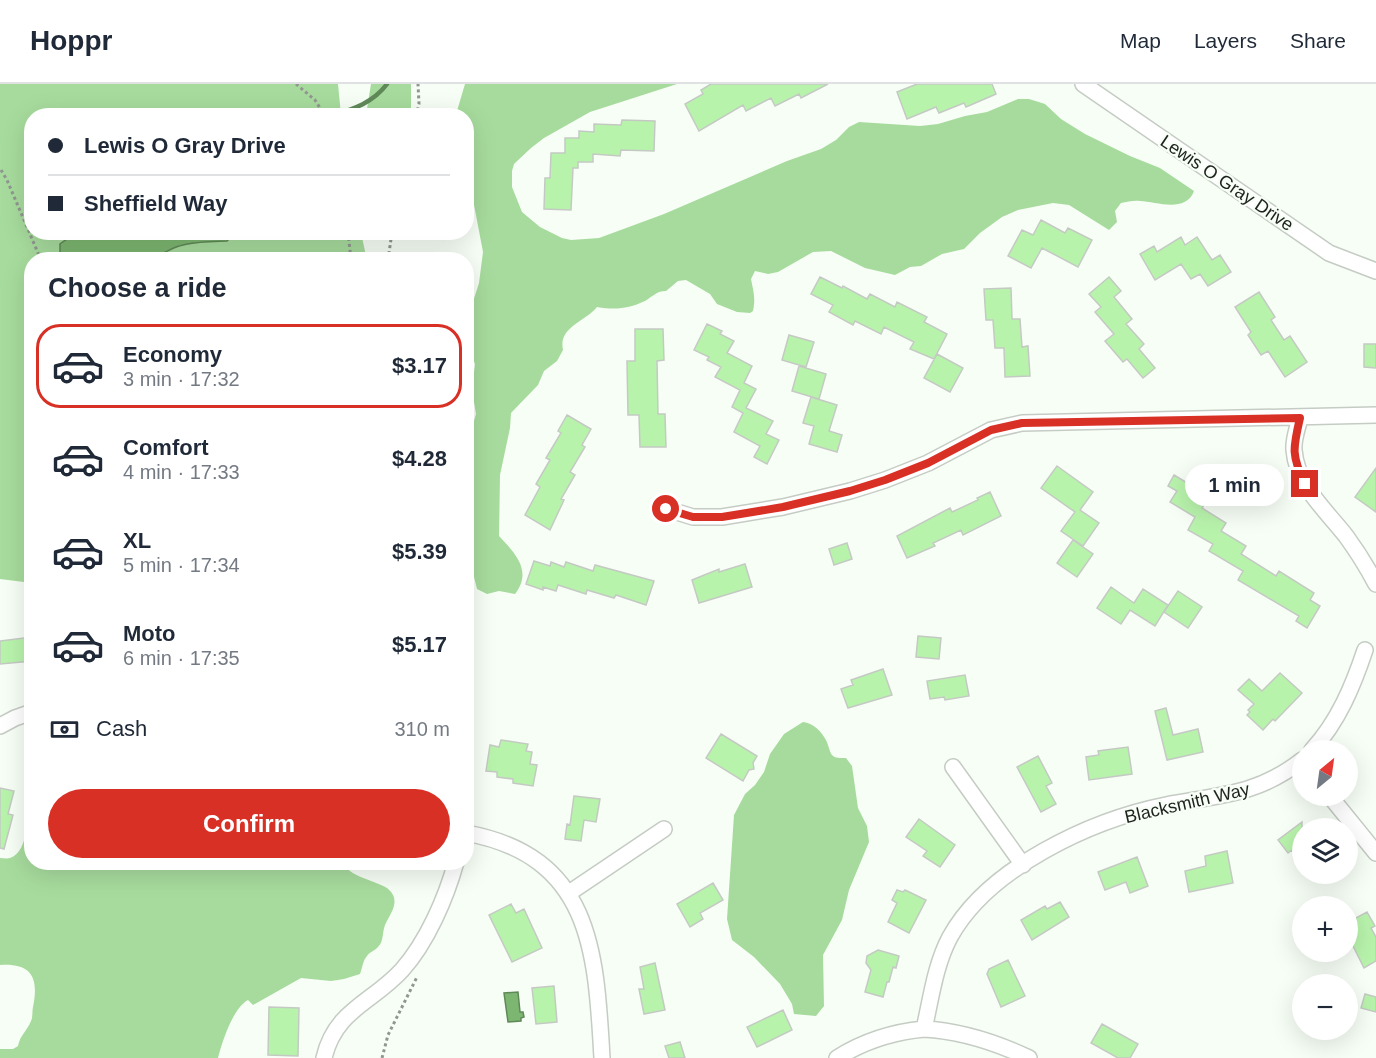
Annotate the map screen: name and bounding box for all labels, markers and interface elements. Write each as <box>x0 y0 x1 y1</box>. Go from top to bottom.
text: Hoppr <box>30 25 112 56</box>
text: Map <box>1120 29 1161 52</box>
text: Layers <box>1194 29 1257 52</box>
text: Share <box>1290 29 1346 52</box>
street label: Lewis O Gray Drive <box>1157 131 1297 235</box>
text: Lewis O Gray Drive <box>84 133 286 158</box>
text: Sheffield Way <box>84 191 227 216</box>
text: Choose a ride <box>48 273 227 303</box>
icon: car <box>51 339 105 393</box>
text: Economy <box>123 342 222 367</box>
text: $3.17 <box>392 353 447 378</box>
text: 3 min · 17:32 <box>123 368 240 390</box>
icon: car <box>51 432 105 486</box>
text: Comfort <box>123 435 209 460</box>
text: $4.28 <box>392 446 447 471</box>
text: 4 min · 17:33 <box>123 461 240 483</box>
callout: 1 min <box>1185 463 1284 505</box>
route end <box>1291 470 1318 497</box>
text: 1 min <box>1208 474 1261 496</box>
route start <box>652 495 679 522</box>
icon: car <box>51 525 105 579</box>
text: XL <box>123 528 151 553</box>
text: $5.39 <box>392 539 447 564</box>
text: 5 min · 17:34 <box>123 554 240 576</box>
icon: car <box>51 618 105 672</box>
text: Moto <box>123 621 176 646</box>
text: $5.17 <box>392 632 447 657</box>
text: 6 min · 17:35 <box>123 647 240 669</box>
icon: cash <box>48 713 81 746</box>
text: Cash <box>96 716 147 741</box>
text: 310 m <box>394 718 450 740</box>
north arrow <box>1292 740 1358 806</box>
map controls <box>1292 740 1358 1040</box>
street label: Blacksmith Way <box>1123 779 1251 827</box>
button: Confirm <box>48 789 450 858</box>
button: layers <box>1292 818 1358 884</box>
button: + <box>1292 896 1358 962</box>
button: − <box>1292 974 1358 1040</box>

